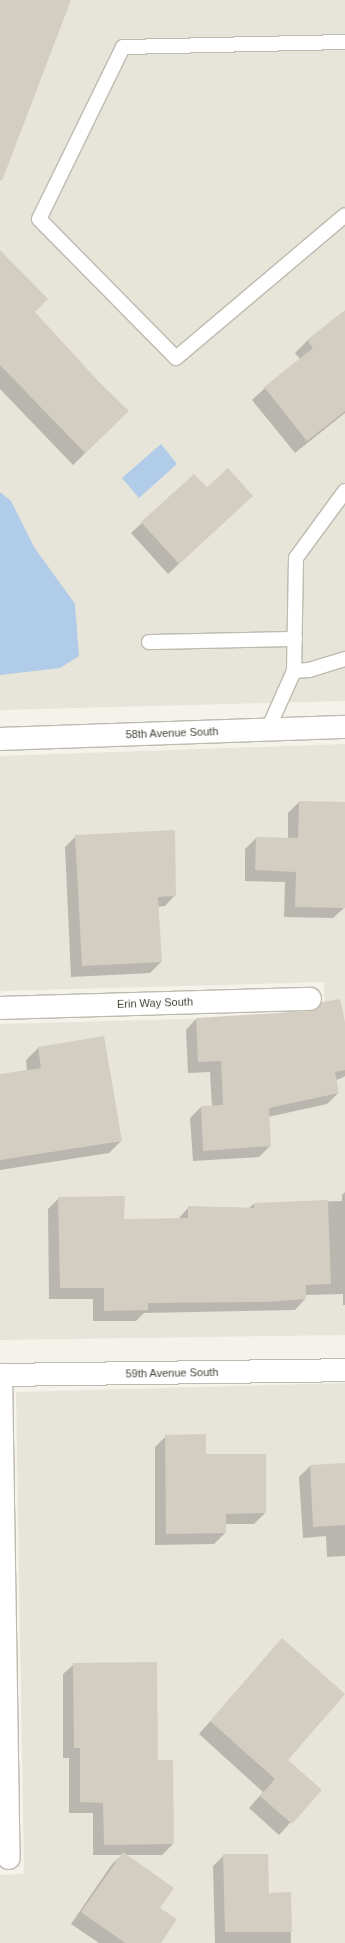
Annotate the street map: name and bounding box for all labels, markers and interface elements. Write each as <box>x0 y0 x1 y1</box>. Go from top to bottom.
street label: 58th Avenue South <box>125 725 219 741</box>
street label: Erin Way South <box>117 995 193 1011</box>
street label: 59th Avenue South <box>125 1366 219 1380</box>

